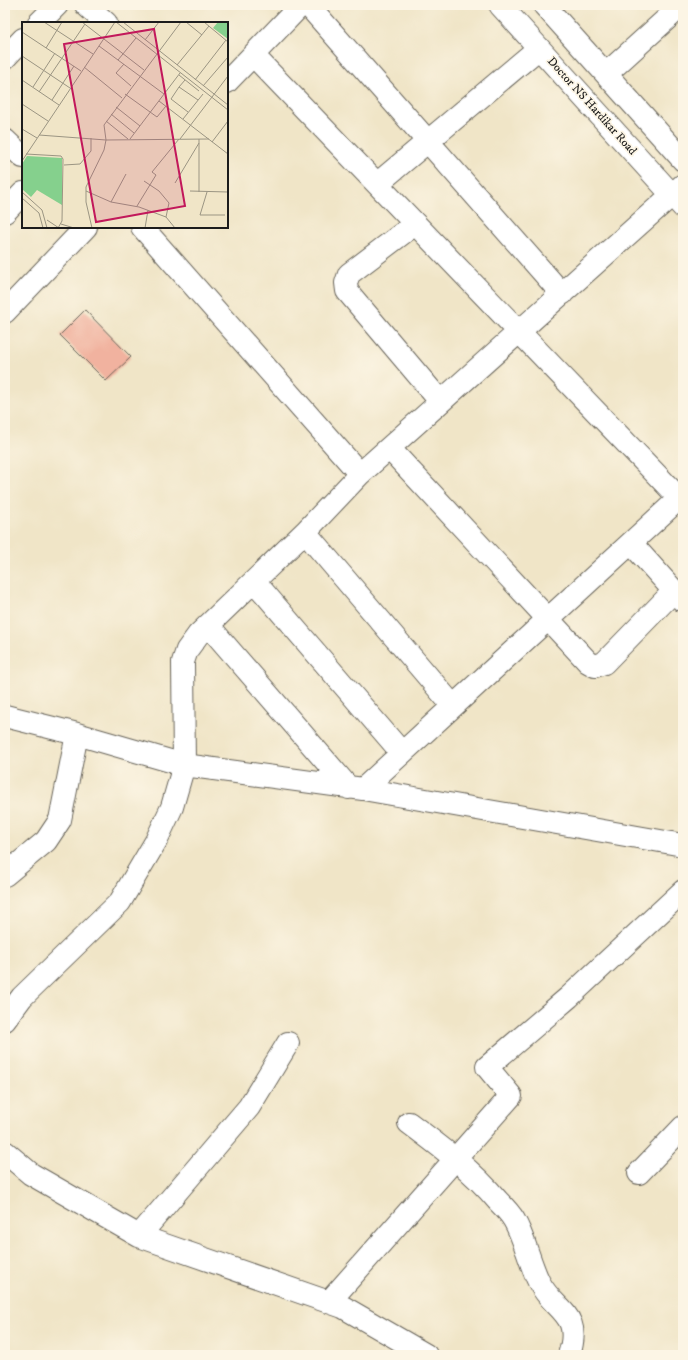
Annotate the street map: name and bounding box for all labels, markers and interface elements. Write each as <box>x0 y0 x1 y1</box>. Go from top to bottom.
inset map <box>22 22 228 228</box>
street label: Doctor NS Hardikar Road <box>544 54 640 158</box>

